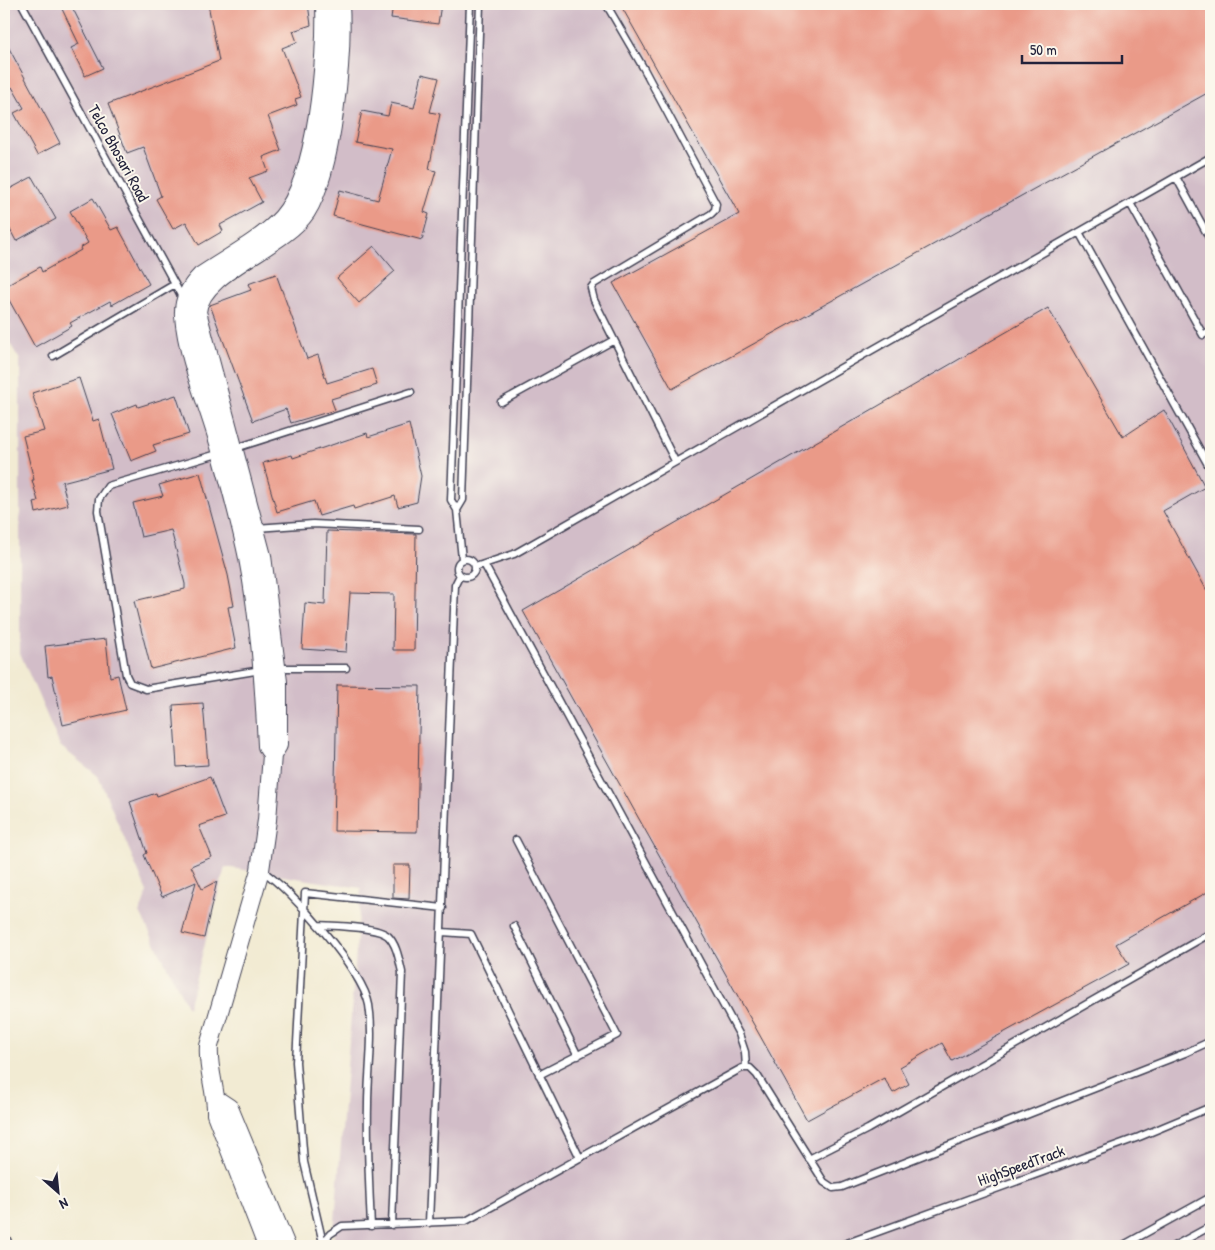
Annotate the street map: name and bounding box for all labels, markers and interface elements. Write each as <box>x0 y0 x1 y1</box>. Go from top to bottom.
scale bar <box>1022 32 1122 64</box>
text: 50 m <box>1030 39 1057 60</box>
street label: Telco Bhosari Road <box>83 101 155 205</box>
street label: HighSpeedTrack <box>975 1139 1068 1191</box>
north arrow <box>32 1168 82 1218</box>
text: N <box>56 1194 72 1214</box>

